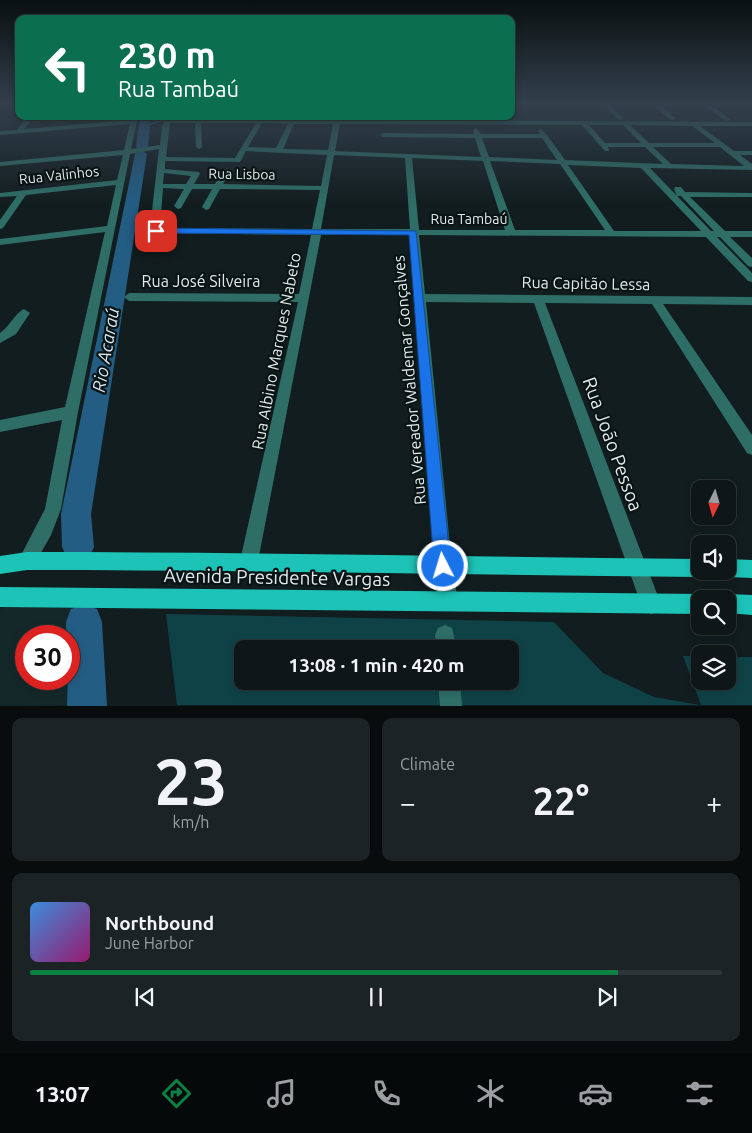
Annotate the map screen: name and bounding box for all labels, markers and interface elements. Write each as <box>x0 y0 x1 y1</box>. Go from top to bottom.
icon: left <box>35 35 100 100</box>
text: 230 m <box>118 35 216 75</box>
text: Rua Tambaú <box>118 76 239 101</box>
street label: Rua Valinhos <box>18 163 100 187</box>
street label: Rua Lisboa <box>208 165 276 183</box>
pin <box>135 210 177 252</box>
street label: Rua Tambaú <box>430 211 508 227</box>
icon: arrive <box>142 217 170 245</box>
street label: Rua Albino Marques Nabeto <box>248 251 304 451</box>
street label: Rua Vereador Waldemar Gonçalves <box>389 255 429 505</box>
street label: Rua José Silveira <box>142 272 260 290</box>
street label: Rua Capitão Lessa <box>521 273 651 293</box>
water label: Rio Acaraú <box>88 306 122 393</box>
street label: Rua João Pessoa <box>578 374 648 514</box>
north arrow <box>691 480 736 525</box>
map controls <box>691 480 736 690</box>
button: sound <box>691 535 736 580</box>
position arrow <box>416 539 468 591</box>
street label: Avenida Presidente Vargas <box>163 564 391 590</box>
button: search <box>691 590 736 635</box>
speed limit sign: 30 <box>15 625 80 690</box>
button: layers <box>691 645 736 690</box>
text: 13:08 · 1 min · 420 m <box>289 654 464 676</box>
text: 23 <box>154 744 228 817</box>
text: Climate <box>400 755 455 773</box>
text: 22° <box>533 780 589 822</box>
text: − <box>400 787 416 818</box>
text: + <box>706 787 722 818</box>
text: km/h <box>173 813 209 831</box>
text: Northbound <box>105 912 214 934</box>
text: June Harbor <box>105 934 194 952</box>
icon: previous <box>131 983 159 1011</box>
icon: pause <box>362 983 390 1011</box>
icon: next <box>593 983 621 1011</box>
icon: directions <box>159 1076 194 1111</box>
icon: music <box>264 1076 299 1111</box>
icon: phone <box>369 1076 404 1111</box>
icon: climate <box>473 1076 508 1111</box>
icon: car <box>578 1076 613 1111</box>
icon: filters <box>682 1076 717 1111</box>
text: 13:07 <box>35 1081 90 1106</box>

